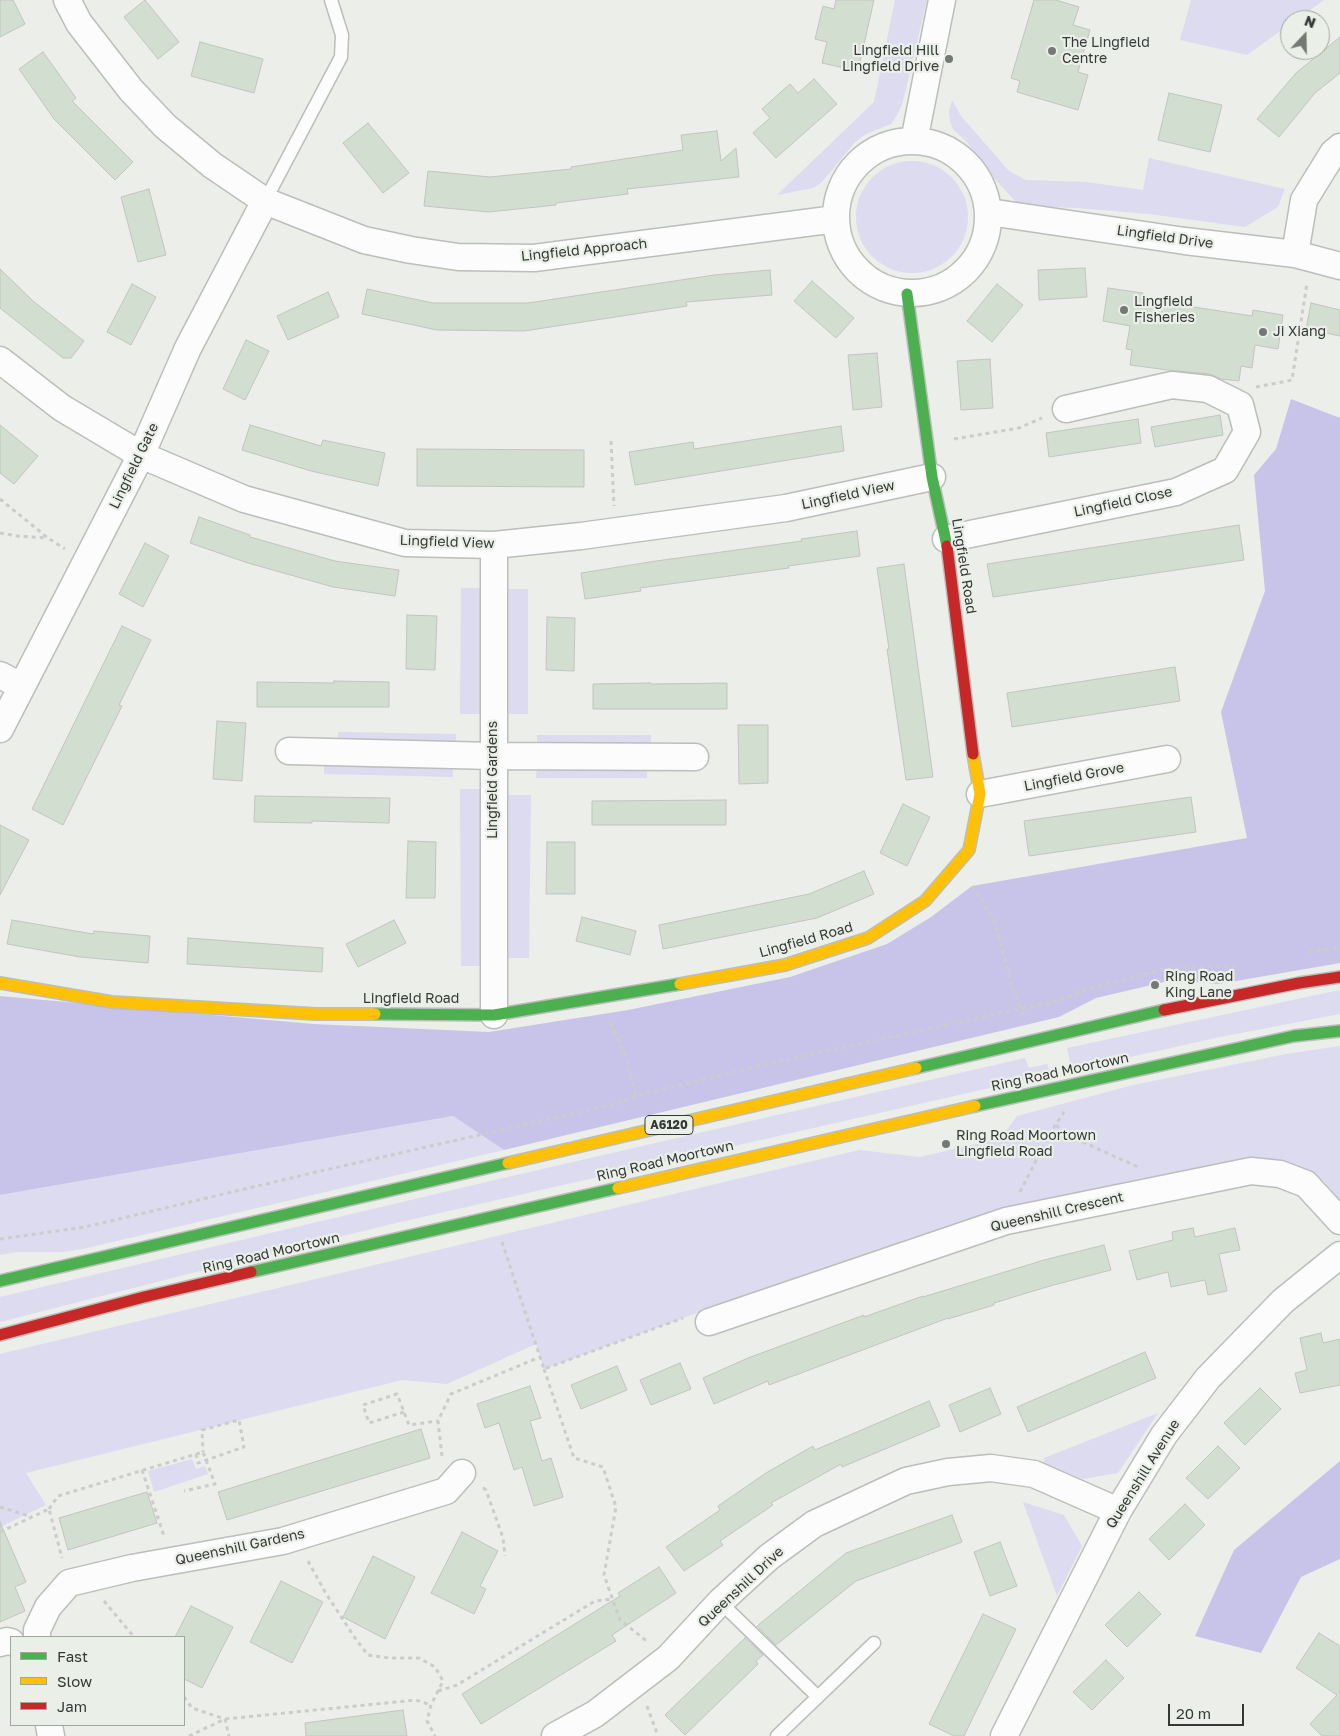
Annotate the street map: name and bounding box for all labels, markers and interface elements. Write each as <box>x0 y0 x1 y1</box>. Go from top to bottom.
north arrow <box>1280 10 1330 60</box>
text: N <box>1302 12 1318 31</box>
place label: The Lingfield Centre <box>1062 35 1150 68</box>
place label: Lingfield Hill Lingfield Drive <box>842 43 939 75</box>
marker: The Lingfield Centre <box>1046 45 1058 57</box>
marker: Lingfield Hill Lingfield Drive <box>943 53 955 65</box>
street label: Lingfield Drive <box>1116 222 1214 252</box>
street label: Lingfield Approach <box>520 235 648 265</box>
place label: Lingfield Fisheries <box>1134 294 1195 326</box>
marker: Lingfield Fisheries <box>1118 304 1130 316</box>
place label: Ji Xiang <box>1273 324 1326 340</box>
marker: Ji Xiang <box>1257 326 1269 338</box>
street label: Lingfield Gate <box>106 420 162 512</box>
street label: Lingfield View <box>800 477 896 513</box>
street label: Lingfield Close <box>1072 483 1174 521</box>
street label: Lingfield Road <box>948 517 980 615</box>
street label: Lingfield View <box>399 532 495 552</box>
street label: Lingfield Gardens <box>485 721 501 839</box>
street label: Lingfield Grove <box>1023 759 1125 795</box>
street label: Lingfield Road <box>757 919 855 961</box>
place label: Ring Road King Lane <box>1165 969 1233 1002</box>
marker: Ring Road King Lane <box>1149 979 1161 991</box>
street label: Lingfield Road <box>363 991 459 1007</box>
street label: Ring Road Moortown <box>990 1049 1130 1095</box>
road number: A6120 <box>645 1116 693 1134</box>
place label: Ring Road Moortown Lingfield Road <box>956 1128 1096 1160</box>
street label: Ring Road Moortown <box>595 1137 735 1185</box>
marker: Ring Road Moortown Lingfield Road <box>940 1138 952 1150</box>
street label: Queenshill Crescent <box>989 1189 1125 1235</box>
street label: Ring Road Moortown <box>201 1229 341 1277</box>
street label: Queenshill Avenue <box>1103 1416 1183 1532</box>
street label: Queenshill Gardens <box>174 1525 306 1569</box>
street label: Queenshill Drive <box>695 1543 787 1631</box>
legend <box>10 1636 185 1726</box>
text: Fast <box>57 1647 88 1665</box>
text: Slow <box>57 1672 92 1690</box>
scale bar <box>1170 1694 1246 1726</box>
text: Jam <box>57 1697 87 1715</box>
text: 20 m <box>1176 1704 1211 1722</box>

